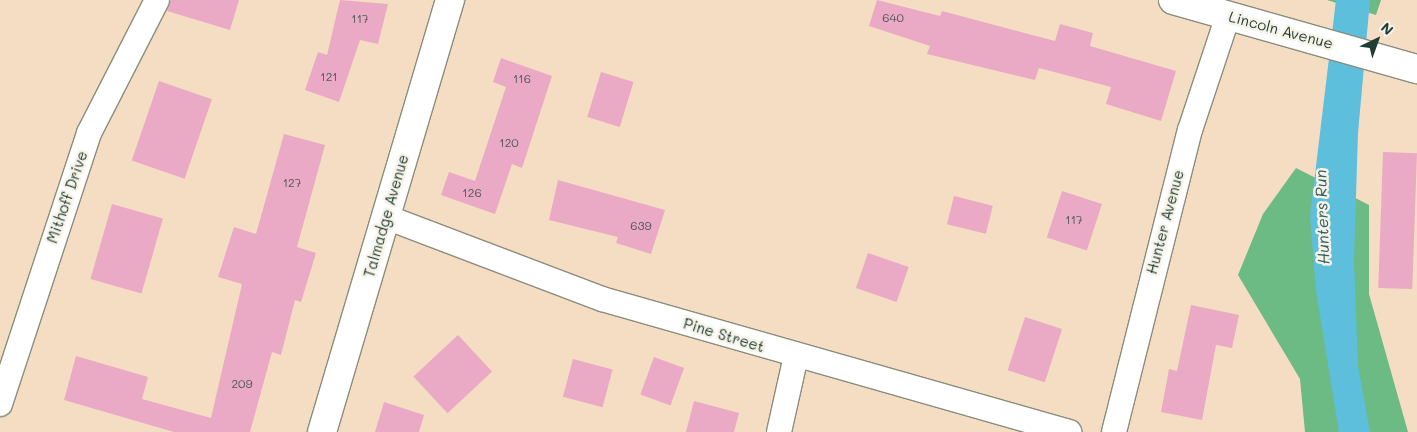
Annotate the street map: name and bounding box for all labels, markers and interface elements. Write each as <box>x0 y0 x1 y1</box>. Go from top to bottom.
street label: Lincoln Avenue <box>1227 7 1335 53</box>
house number: 640 <box>882 11 904 25</box>
house number: 117 <box>351 12 369 26</box>
north arrow <box>1352 15 1402 65</box>
text: N <box>1377 18 1398 39</box>
house number: 121 <box>320 70 338 84</box>
house number: 116 <box>513 72 531 86</box>
house number: 120 <box>499 136 519 150</box>
street label: Mithoff Drive <box>43 148 91 246</box>
street label: Talmadge Avenue <box>360 152 412 280</box>
street label: Hunter Avenue <box>1142 168 1188 276</box>
water label: Hunters Run <box>1311 169 1333 265</box>
house number: 127 <box>283 176 301 190</box>
house number: 126 <box>462 186 482 200</box>
house number: 117 <box>1065 213 1083 227</box>
house number: 639 <box>630 219 652 233</box>
street label: Pine Street <box>681 314 767 356</box>
house number: 209 <box>231 377 253 391</box>

